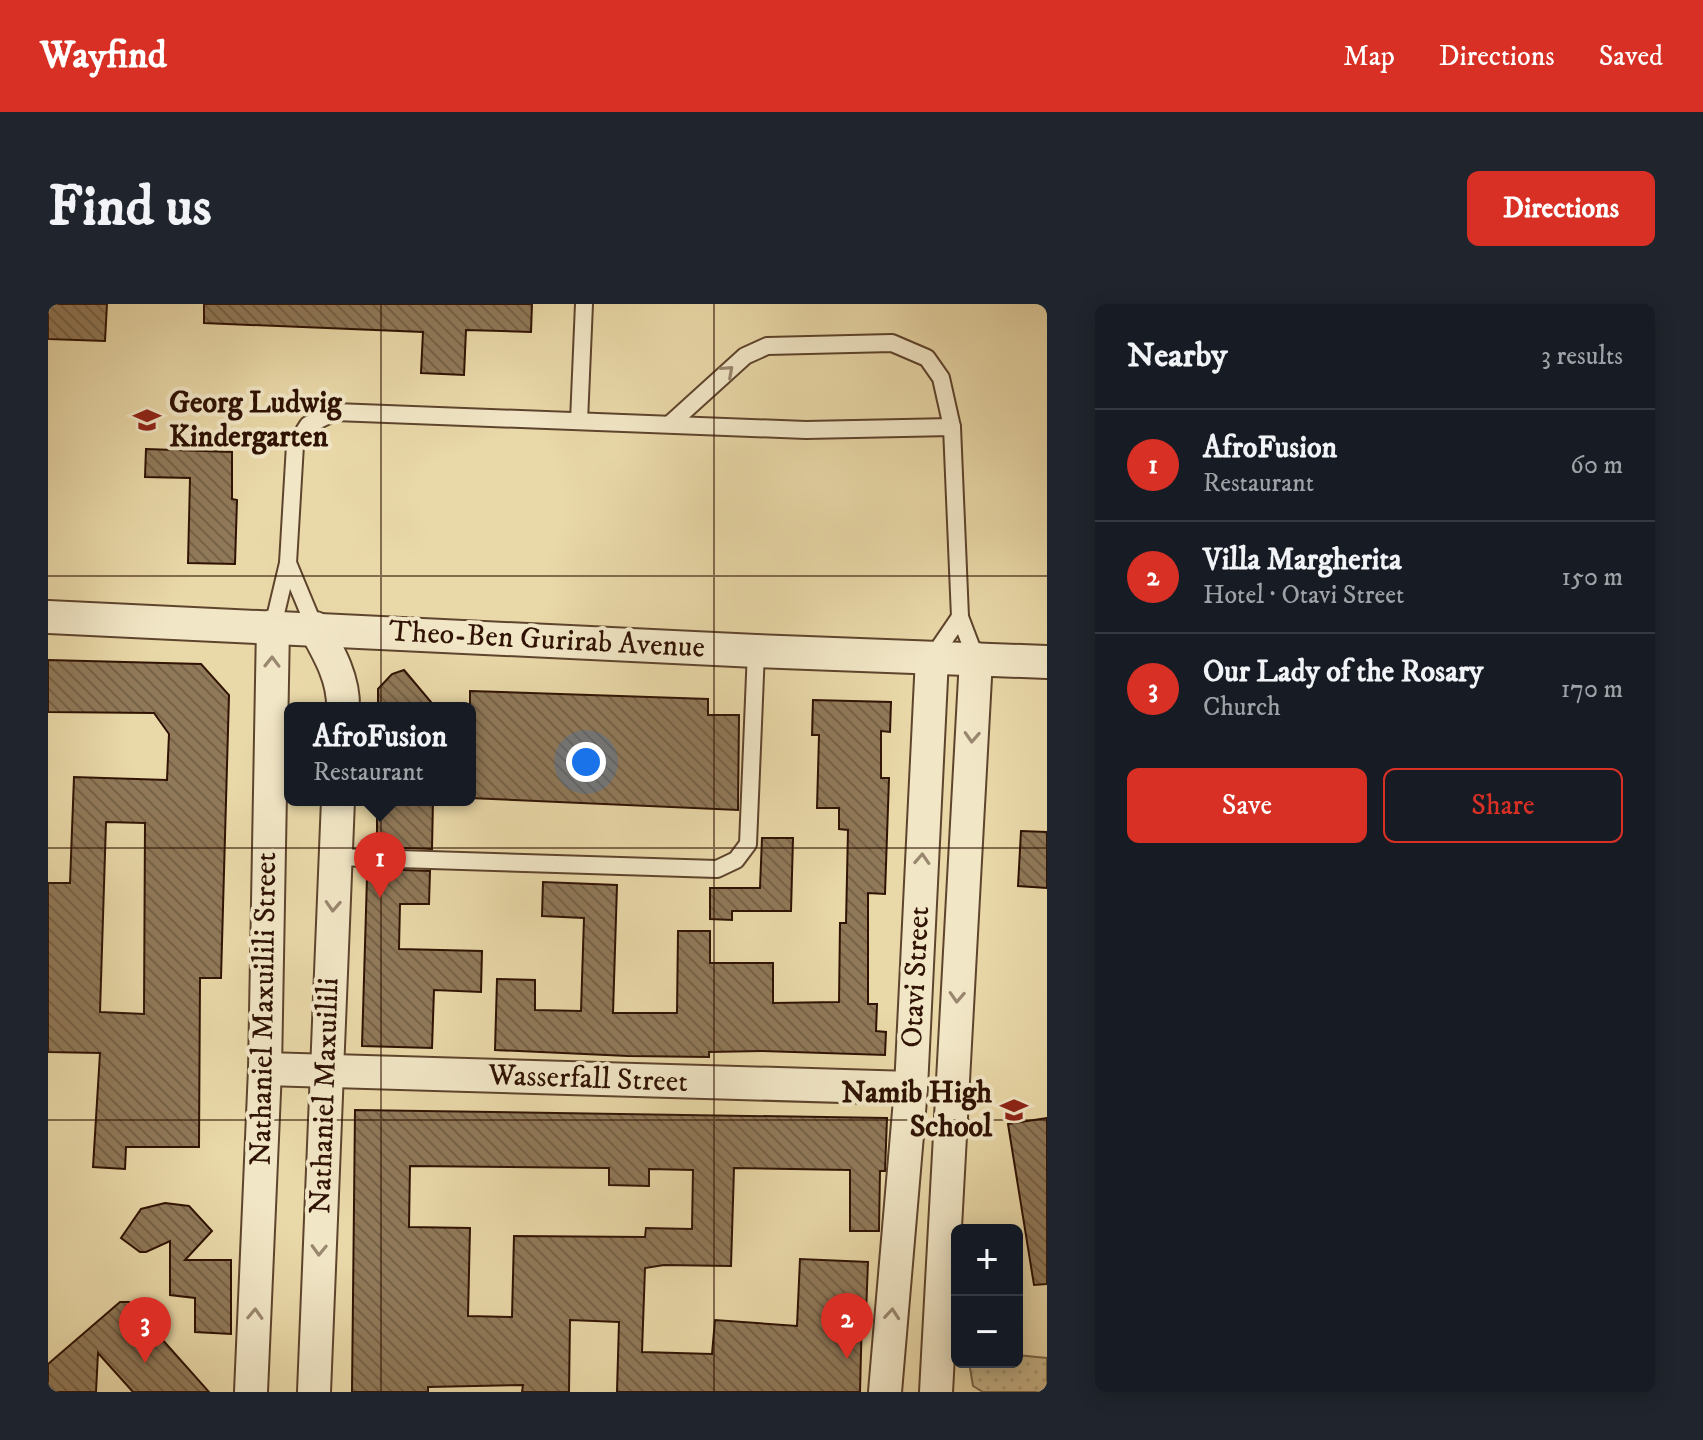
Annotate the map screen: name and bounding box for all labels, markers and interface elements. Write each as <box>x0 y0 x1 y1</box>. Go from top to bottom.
text: Wayfind <box>40 32 167 80</box>
text: Map <box>1343 39 1395 74</box>
text: Directions <box>1439 39 1555 74</box>
text: Saved <box>1599 39 1663 74</box>
button: Directions <box>1467 171 1655 246</box>
text: Find us <box>48 173 212 243</box>
text: Nearby <box>1127 335 1228 377</box>
text: 3 results <box>1541 340 1623 373</box>
one-way arrow <box>718 367 733 381</box>
place label: Georg Ludwig Kindergarten <box>169 385 343 456</box>
school or university icon: Georg Ludwig Kindergarten <box>132 405 162 435</box>
text: AfroFusion <box>1203 430 1337 467</box>
text: 1 <box>1148 449 1158 482</box>
text: 60 m <box>1570 449 1623 482</box>
text: Restaurant <box>1203 467 1314 500</box>
text: Villa Margherita <box>1203 542 1402 579</box>
text: 2 <box>1147 561 1159 594</box>
text: 150 m <box>1562 561 1623 594</box>
text: Hotel · Otavi Street <box>1203 579 1404 612</box>
street label: Theo-Ben Gurirab Avenue <box>388 613 706 667</box>
text: Our Lady of the Rosary <box>1203 654 1483 691</box>
one-way arrow <box>263 655 281 668</box>
text: 3 <box>1148 673 1158 706</box>
text: 170 m <box>1561 673 1623 706</box>
text: Church <box>1203 691 1281 724</box>
popup <box>284 702 476 806</box>
text: AfroFusion <box>313 719 447 756</box>
one-way arrow <box>964 731 981 744</box>
your location <box>566 742 606 782</box>
text: Restaurant <box>313 756 424 789</box>
button: Save <box>1127 768 1367 843</box>
button: Share <box>1383 768 1623 843</box>
pin: 1 <box>354 832 406 898</box>
street label: Nathaniel Maxuilili Street <box>243 852 285 1166</box>
one-way arrow <box>914 852 931 865</box>
one-way arrow <box>325 900 342 913</box>
street label: Otavi Street <box>894 905 938 1049</box>
street label: Nathaniel Maxuilili <box>302 977 348 1215</box>
one-way arrow <box>949 991 966 1004</box>
street label: Wasserfall Street <box>487 1057 688 1101</box>
place label: Namib High School <box>841 1075 993 1146</box>
school or university icon: Namib High School <box>999 1095 1029 1125</box>
map controls <box>951 1224 1023 1368</box>
button: + <box>951 1224 1023 1296</box>
one-way arrow <box>311 1244 328 1257</box>
pin: 2 <box>821 1293 873 1359</box>
button: − <box>951 1296 1023 1368</box>
pin: 3 <box>119 1297 171 1363</box>
one-way arrow <box>246 1307 263 1320</box>
one-way arrow <box>883 1307 900 1320</box>

